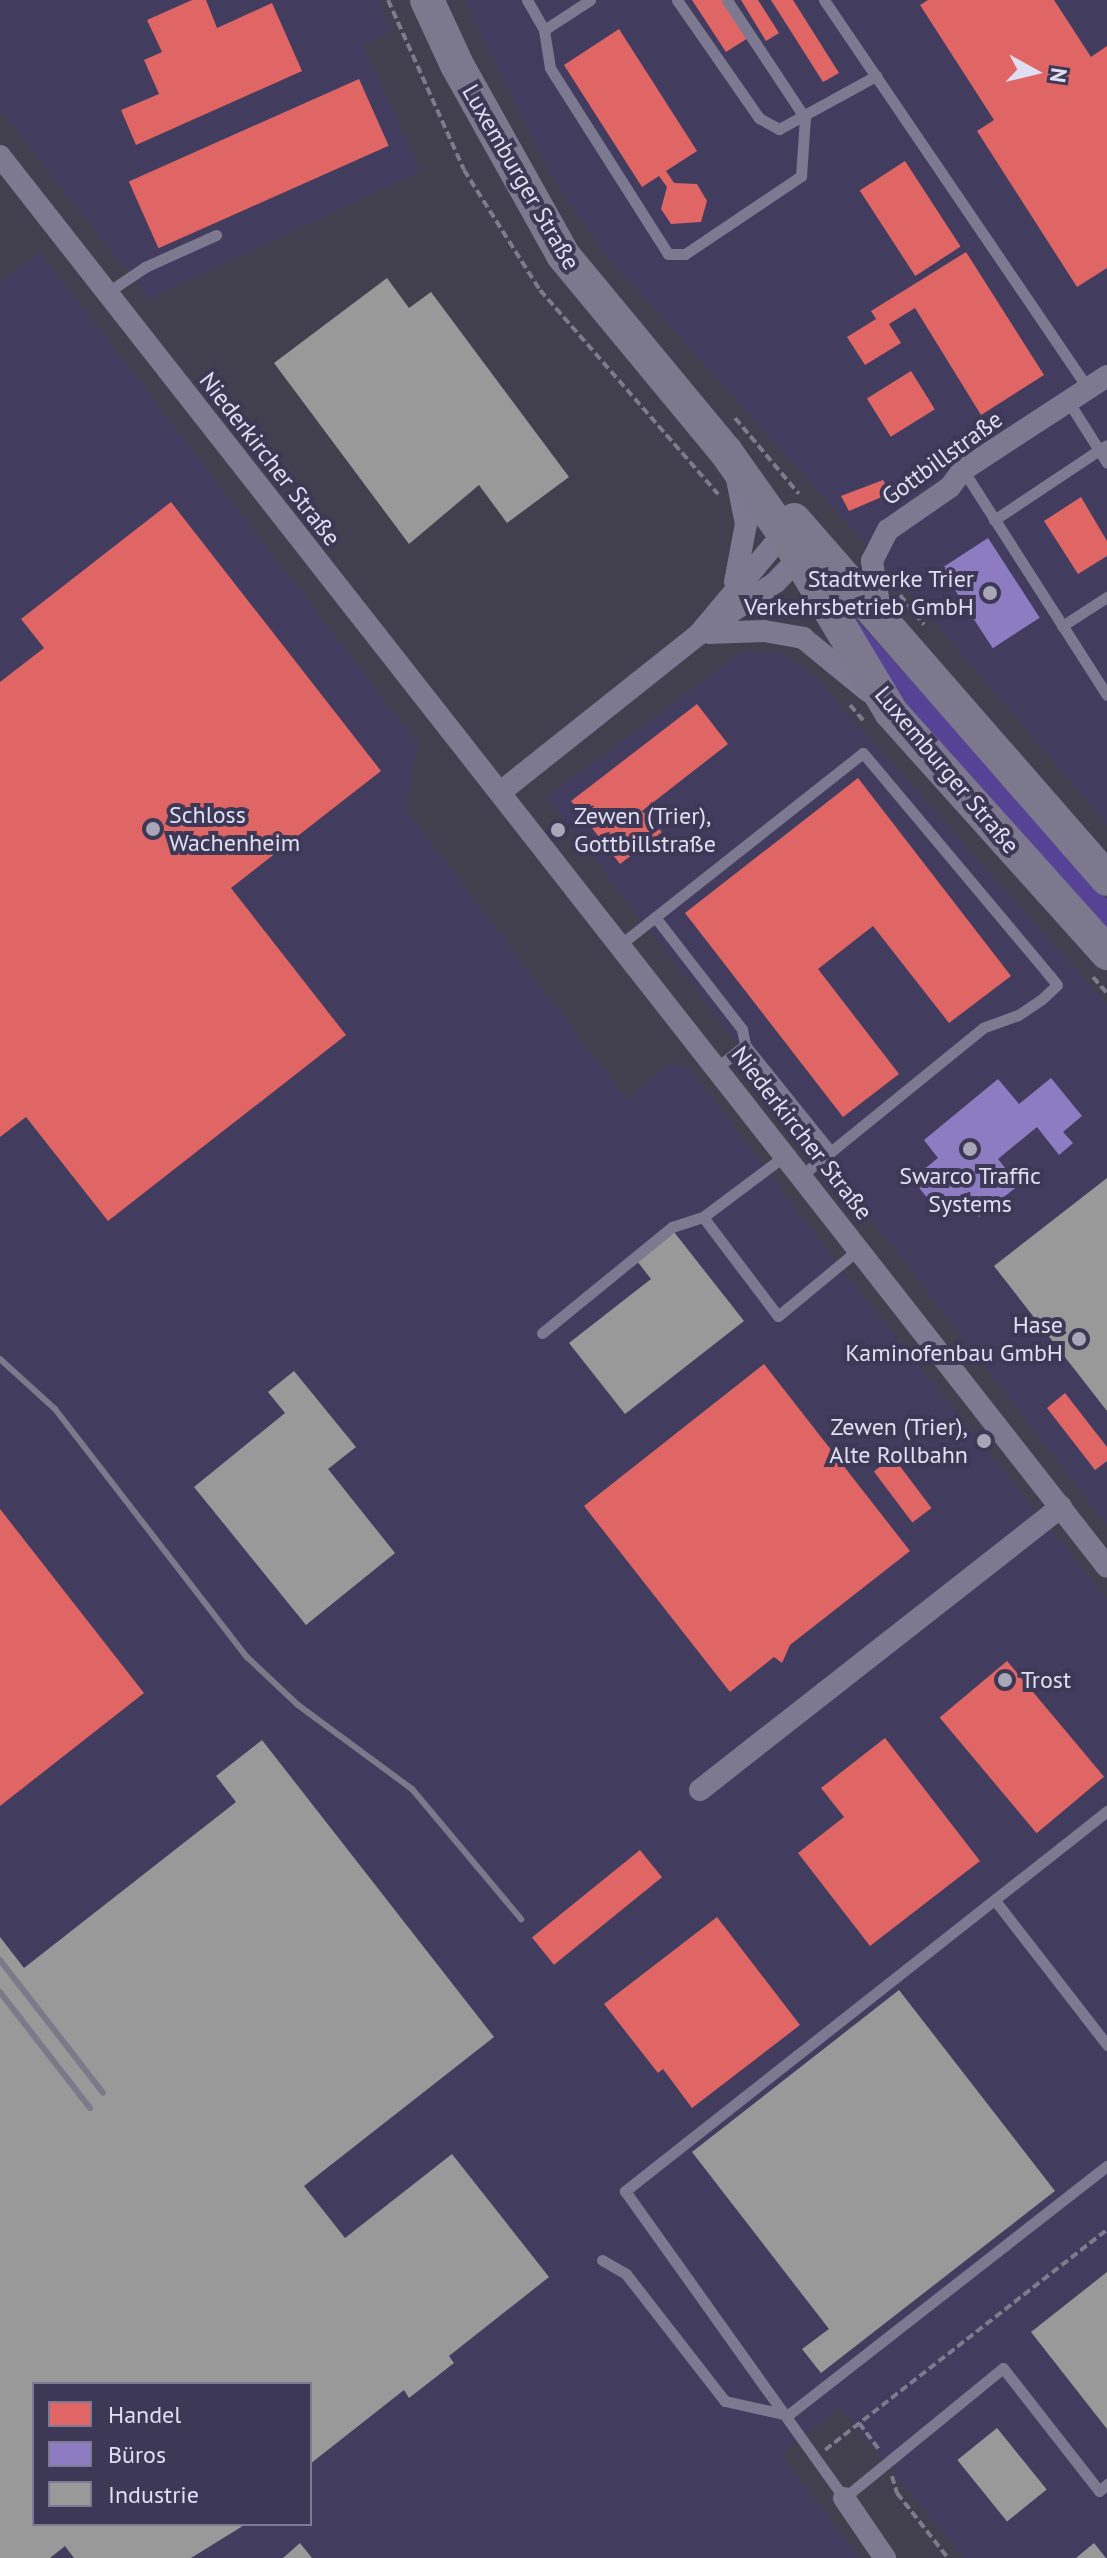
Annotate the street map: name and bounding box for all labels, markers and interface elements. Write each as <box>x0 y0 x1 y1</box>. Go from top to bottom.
north arrow <box>995 32 1075 112</box>
text: N <box>1044 66 1074 84</box>
street label: Luxemburger Straße <box>456 79 586 275</box>
street label: Niederkircher Straße <box>193 367 347 551</box>
street label: Gottbillstraße <box>876 405 1008 511</box>
place label: Stadtwerke Trier Verkehrsbetrieb GmbH <box>744 565 974 621</box>
marker: Stadtwerke Trier Verkehrsbetrieb GmbH <box>981 584 999 602</box>
street label: Luxemburger Straße <box>869 681 1025 859</box>
place label: Schloss Wachenheim <box>169 801 300 857</box>
place label: Zewen (Trier), Gottbillstraße <box>574 802 716 858</box>
marker: Schloss Wachenheim <box>144 820 162 838</box>
marker: Zewen (Trier), Gottbillstraße <box>549 821 567 839</box>
street label: Niederkircher Straße <box>725 1041 879 1225</box>
marker: Swarco Traffic Systems <box>961 1140 979 1158</box>
place label: Swarco Traffic Systems <box>899 1162 1041 1218</box>
place label: Hase Kaminofenbau GmbH <box>845 1311 1063 1367</box>
marker: Hase Kaminofenbau GmbH <box>1070 1330 1088 1348</box>
place label: Zewen (Trier), Alte Rollbahn <box>829 1413 968 1469</box>
marker: Zewen (Trier), Alte Rollbahn <box>975 1432 993 1450</box>
place label: Trost <box>1021 1666 1071 1694</box>
marker: Trost <box>996 1671 1014 1689</box>
legend <box>32 2382 312 2526</box>
text: Handel <box>108 2399 181 2430</box>
text: Büros <box>108 2439 166 2470</box>
text: Industrie <box>108 2479 199 2510</box>

